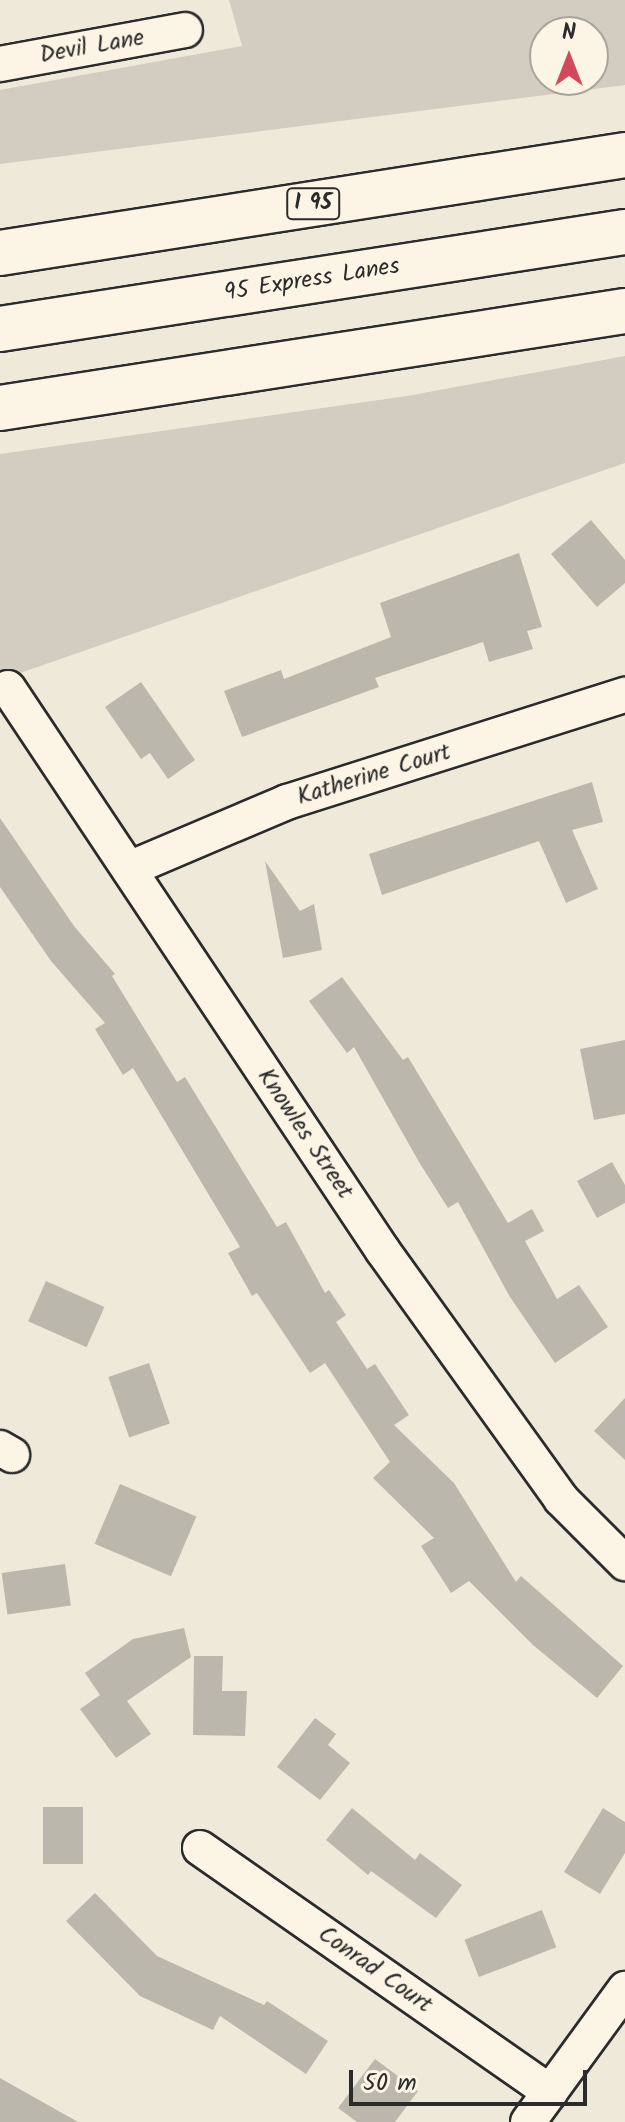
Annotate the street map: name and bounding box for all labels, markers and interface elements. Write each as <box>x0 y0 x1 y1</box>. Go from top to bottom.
north arrow <box>529 16 609 96</box>
text: N <box>562 16 576 51</box>
street label: Devil Lane <box>38 24 146 70</box>
road number: I 95 <box>285 186 341 222</box>
street label: 95 Express Lanes <box>222 252 402 308</box>
street label: Katherine Court <box>294 738 454 812</box>
street label: Knowles Street <box>251 1063 359 1205</box>
street label: Conrad Court <box>312 1920 438 2020</box>
scale bar <box>353 2054 591 2104</box>
text: 50 m <box>363 2064 417 2103</box>

